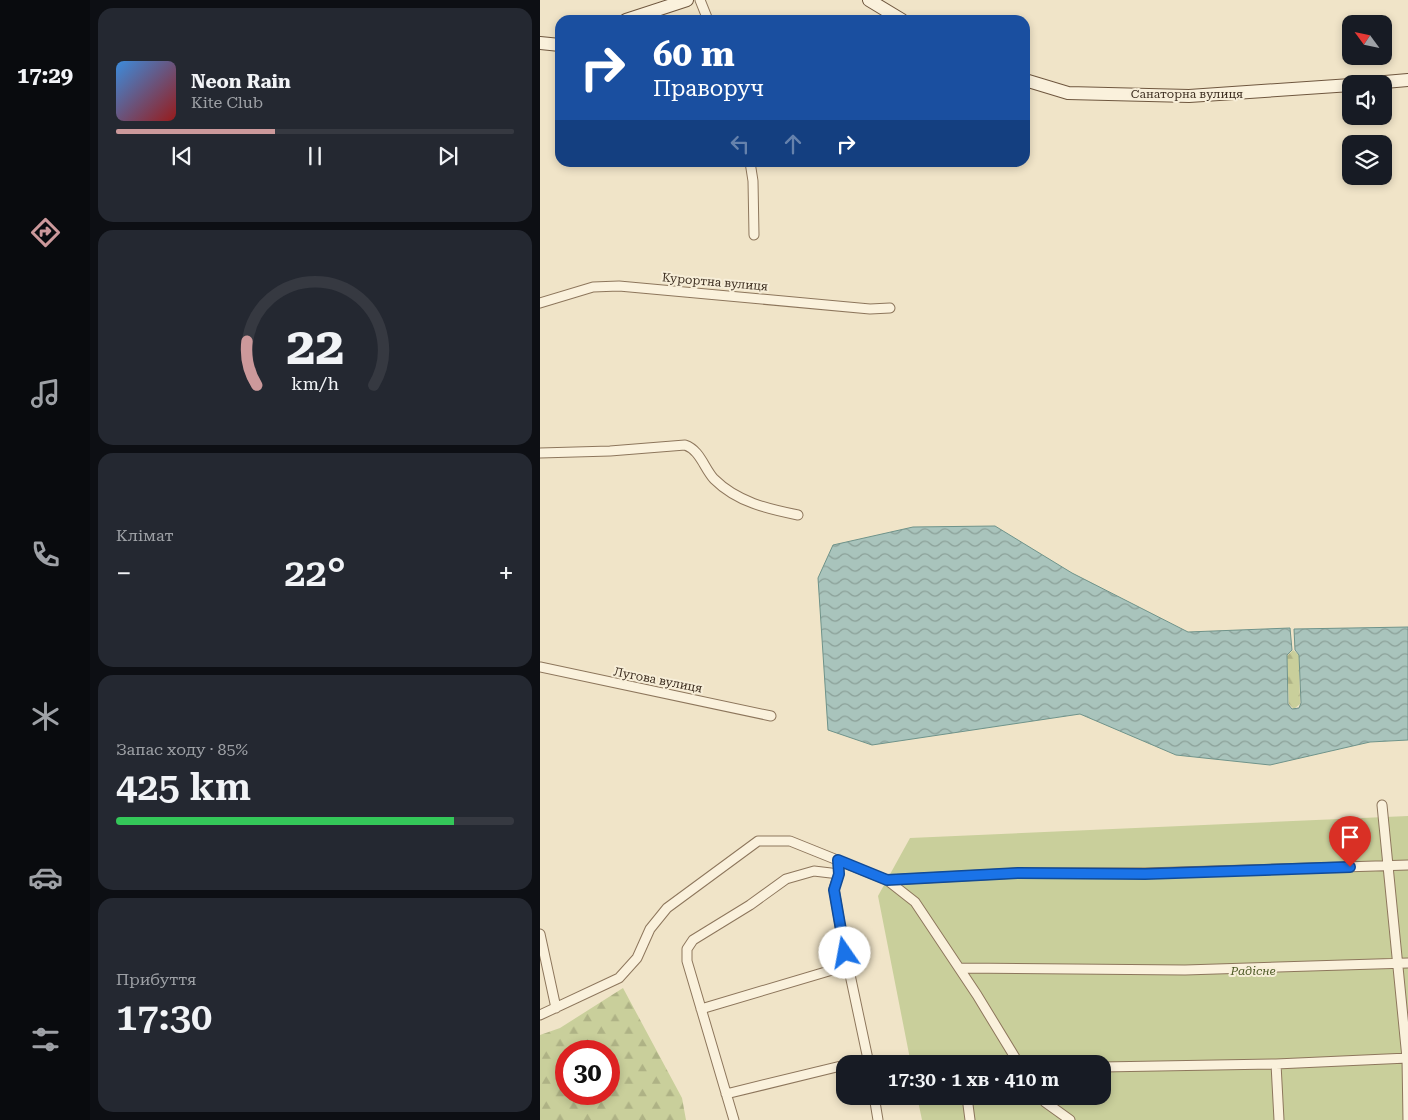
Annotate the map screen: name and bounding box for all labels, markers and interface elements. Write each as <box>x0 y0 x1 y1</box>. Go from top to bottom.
north arrow <box>1342 15 1392 65</box>
map controls <box>1342 15 1392 185</box>
text: 60 m <box>653 34 735 75</box>
icon: right <box>570 35 635 100</box>
text: 17:29 <box>17 63 73 88</box>
text: Neon Rain <box>191 70 291 93</box>
button: sound <box>1342 75 1392 125</box>
text: Праворуч <box>653 76 764 101</box>
street label: Санаторна вулиця <box>1131 87 1243 101</box>
text: Kite Club <box>191 93 263 112</box>
icon: left <box>726 130 754 158</box>
icon: ahead <box>779 130 807 158</box>
icon: right <box>832 130 860 158</box>
button: layers <box>1342 135 1392 185</box>
icon: previous <box>168 142 196 170</box>
icon: pause <box>301 142 329 170</box>
icon: next <box>434 142 462 170</box>
icon: directions <box>28 215 63 250</box>
street label: Курортна вулиця <box>661 270 769 294</box>
text: 22 <box>286 316 344 377</box>
text: km/h <box>291 373 339 394</box>
icon: music <box>28 376 63 411</box>
text: Клімат <box>116 526 174 545</box>
icon: phone <box>28 537 63 572</box>
text: 22° <box>284 551 346 595</box>
text: − <box>116 557 132 590</box>
text: + <box>498 557 514 590</box>
street label: Лугова вулиця <box>612 665 704 695</box>
icon: climate <box>28 699 63 734</box>
text: Запас ходу · 85% <box>116 740 248 759</box>
text: 425 km <box>116 765 251 809</box>
pin <box>1329 816 1371 867</box>
icon: arrive <box>1336 823 1364 851</box>
icon: car <box>28 860 63 895</box>
position arrow <box>818 926 870 978</box>
park label: Радісне <box>1229 964 1276 978</box>
text: Прибуття <box>116 970 196 989</box>
text: 17:30 <box>116 995 212 1039</box>
icon: filters <box>28 1022 63 1057</box>
speed limit sign: 30 <box>555 1040 620 1105</box>
text: 17:30 · 1 хв · 410 m <box>888 1068 1059 1091</box>

